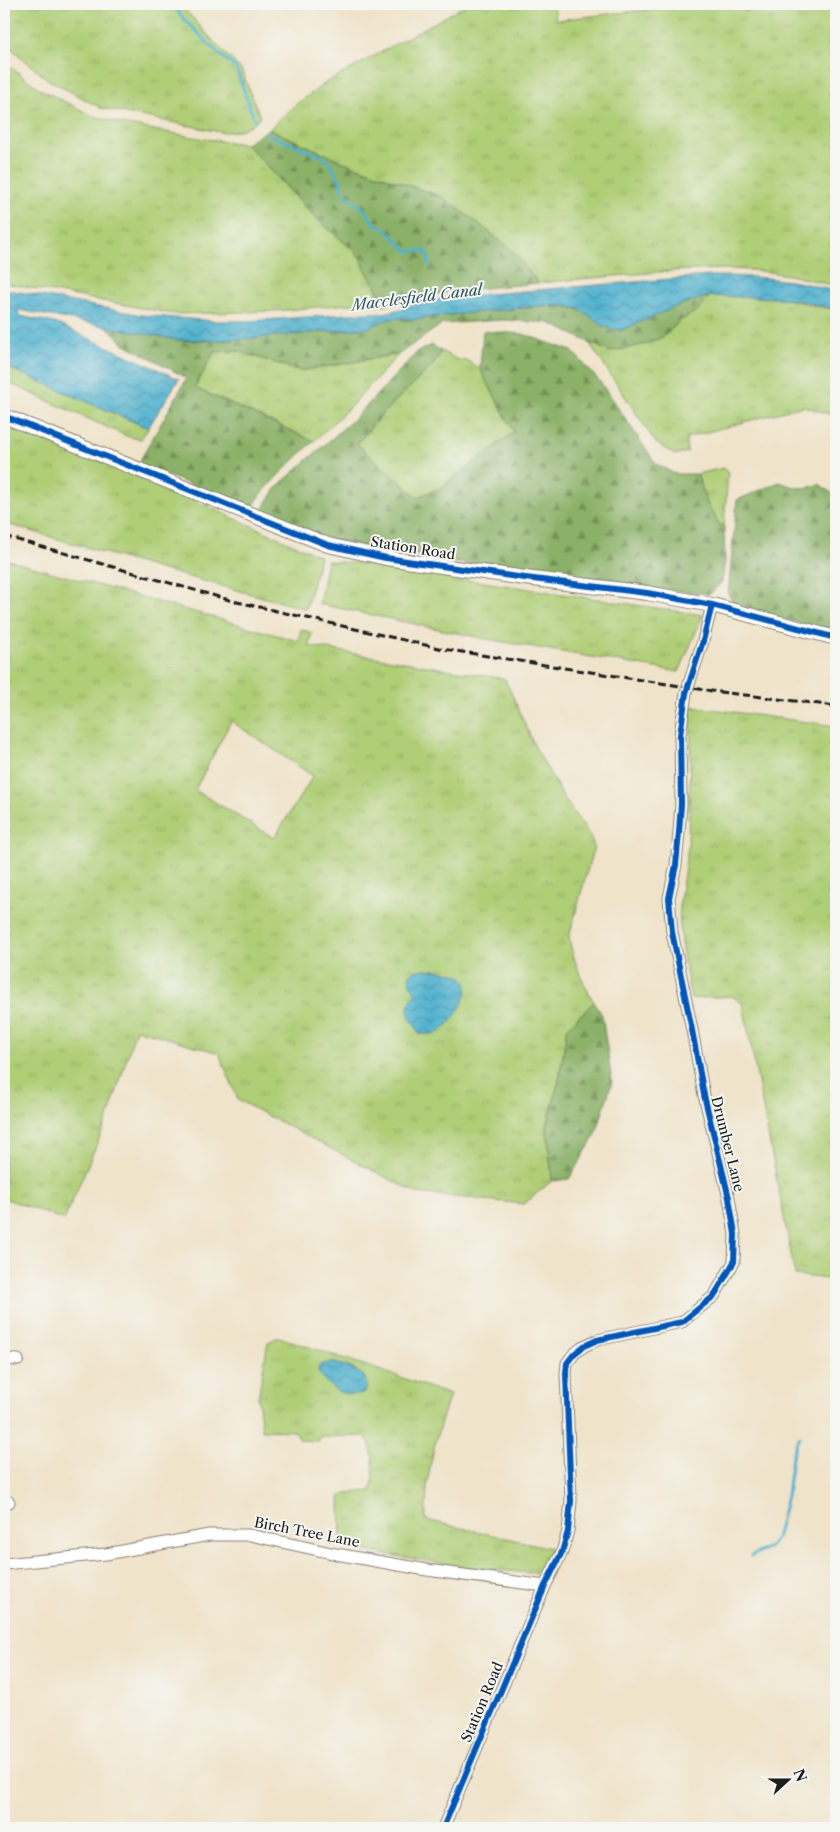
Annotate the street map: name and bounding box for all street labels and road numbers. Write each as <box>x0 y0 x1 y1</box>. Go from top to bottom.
street label: Station Road <box>369 532 457 564</box>
street label: Drumber Lane <box>707 1094 749 1194</box>
street label: Birch Tree Lane <box>253 1513 361 1551</box>
street label: Station Road <box>457 1659 507 1745</box>

